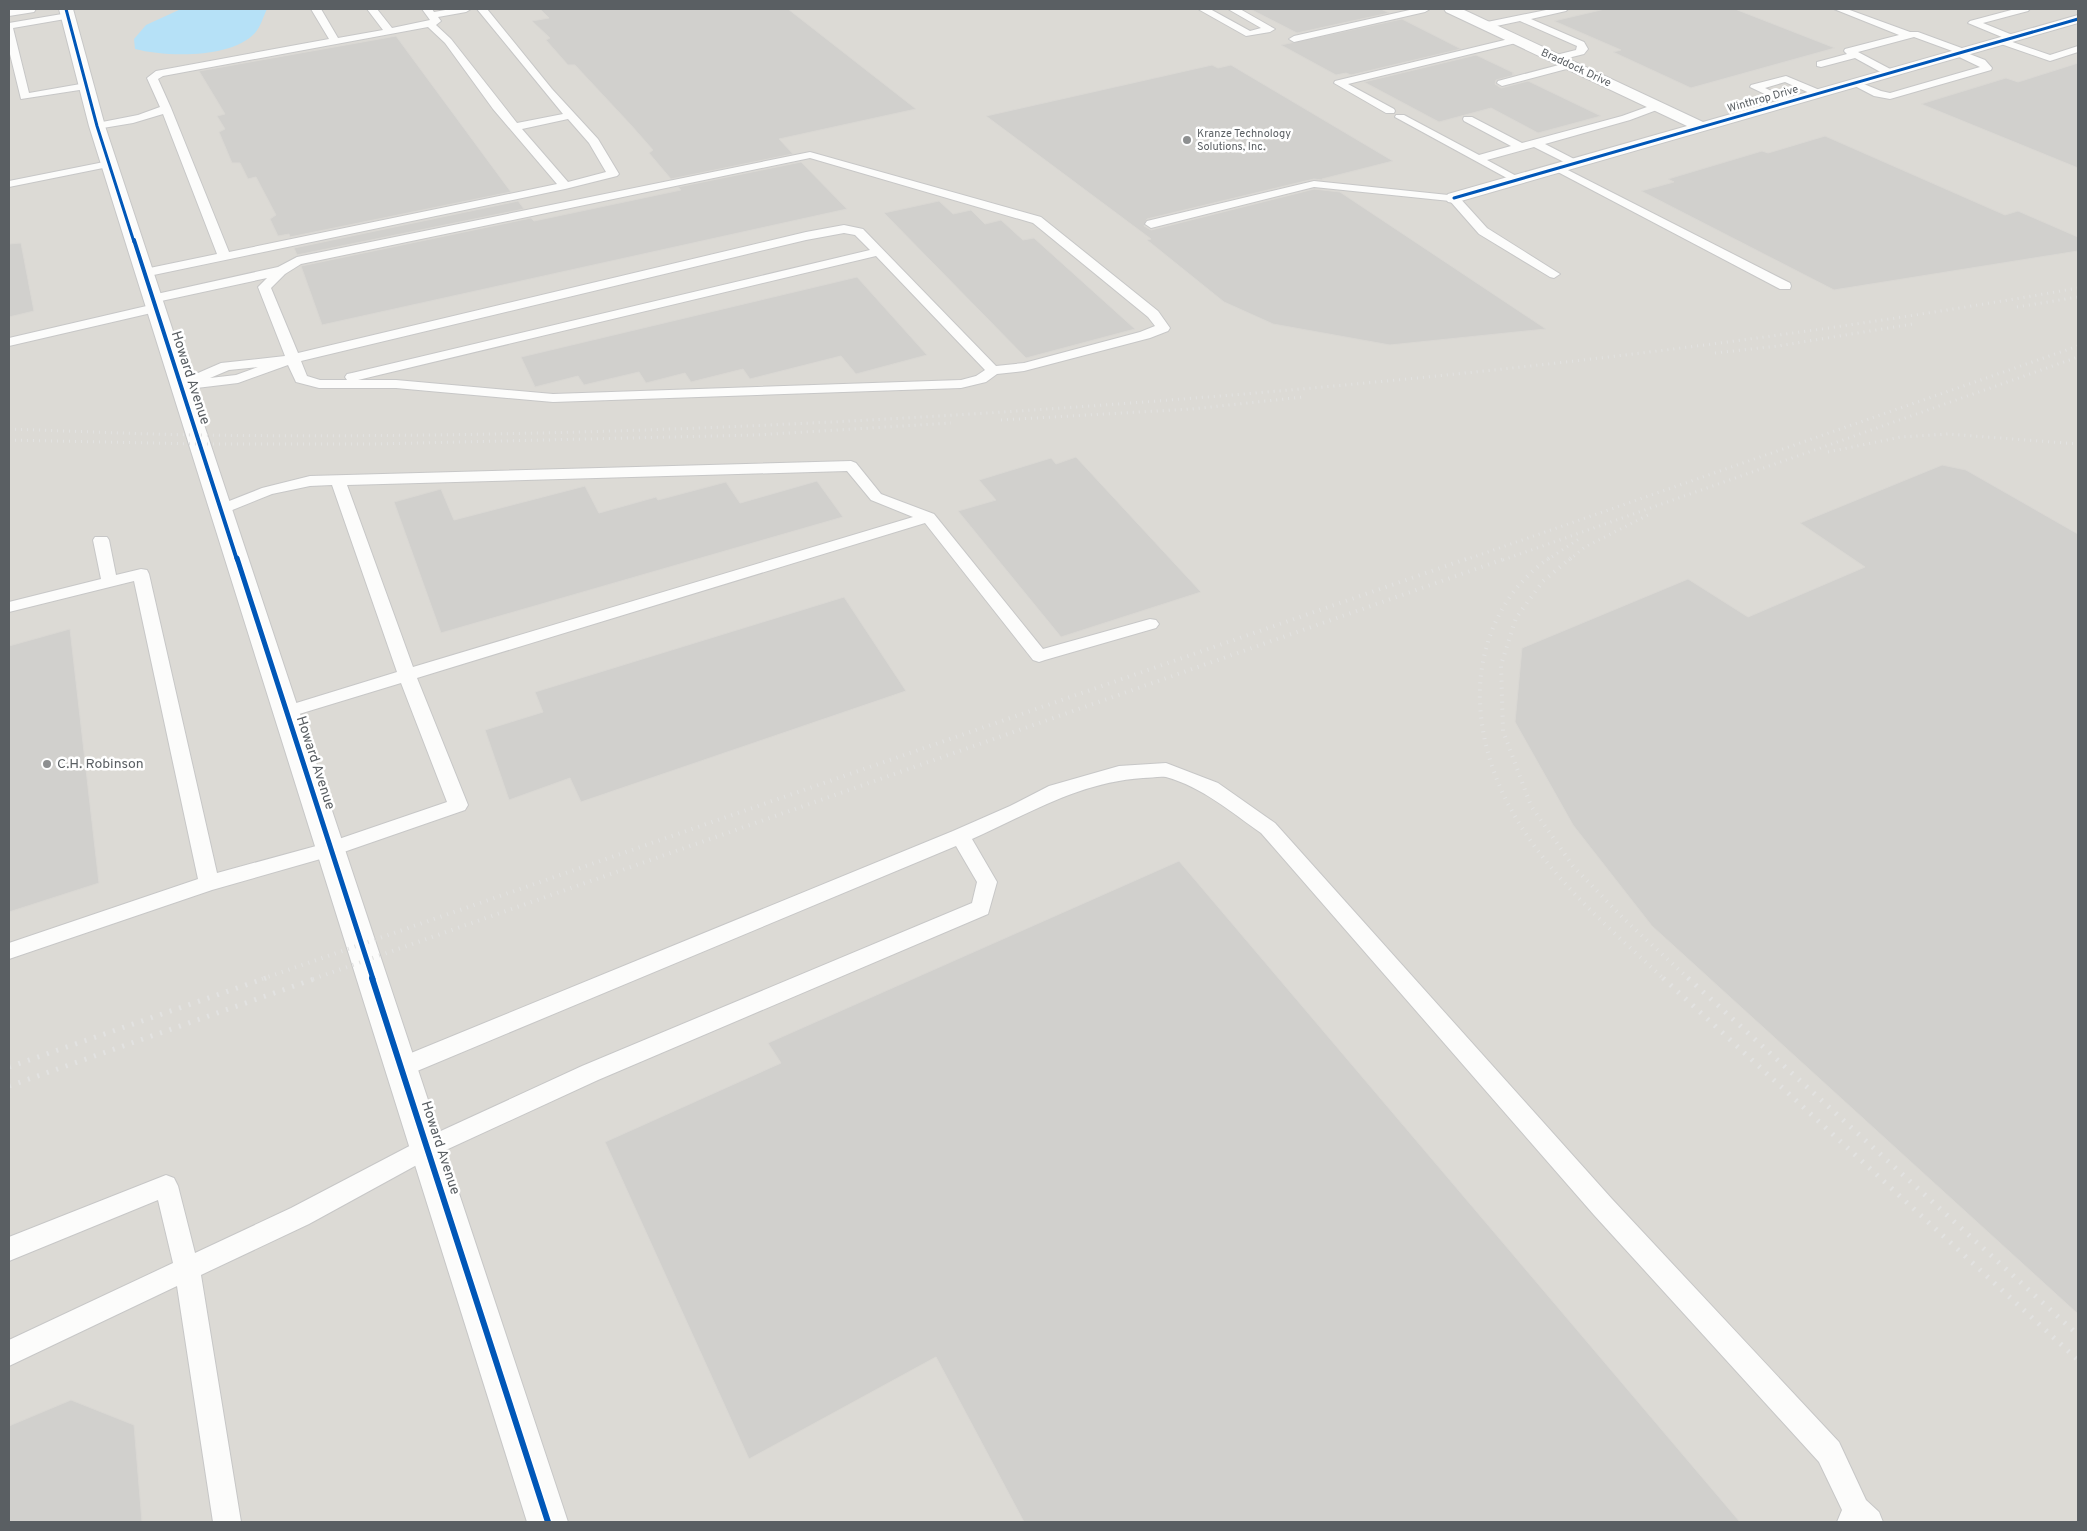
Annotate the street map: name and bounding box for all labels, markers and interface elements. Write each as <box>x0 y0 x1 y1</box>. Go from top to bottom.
street label: Braddock Drive <box>1539 46 1613 90</box>
street label: Winthrop Drive <box>1726 82 1800 116</box>
place label: Kranze Technology Solutions, Inc. <box>1197 127 1291 154</box>
marker: Kranze Technology Solutions, Inc. <box>1181 134 1193 146</box>
street label: Howard Avenue <box>167 329 213 427</box>
street label: Howard Avenue <box>292 714 338 812</box>
place label: C.H. Robinson <box>57 756 144 773</box>
marker: C.H. Robinson <box>41 758 53 770</box>
street label: Howard Avenue <box>417 1099 463 1197</box>

